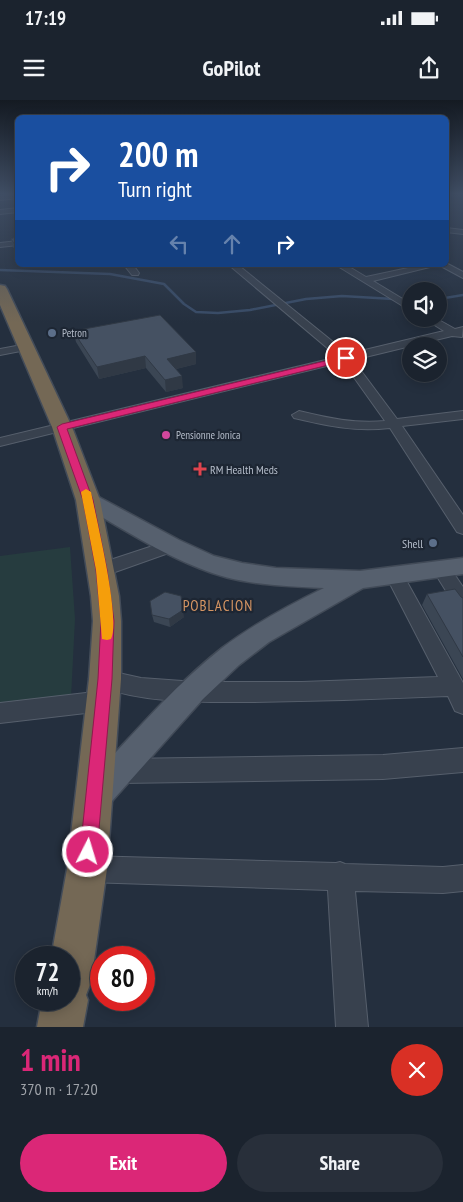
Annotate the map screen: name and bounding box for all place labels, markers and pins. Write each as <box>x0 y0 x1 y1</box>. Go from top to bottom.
place label: Petron <box>62 326 87 340</box>
marker: Petron <box>46 327 58 339</box>
pin <box>325 337 367 379</box>
place label: Pensionne Jonica <box>176 428 240 442</box>
marker: Pensionne Jonica <box>160 429 172 441</box>
place label: RM Health Meds <box>210 462 278 477</box>
marker: RM Health Meds <box>194 463 206 475</box>
place label: Shell <box>402 536 423 551</box>
marker: Shell <box>427 537 439 549</box>

